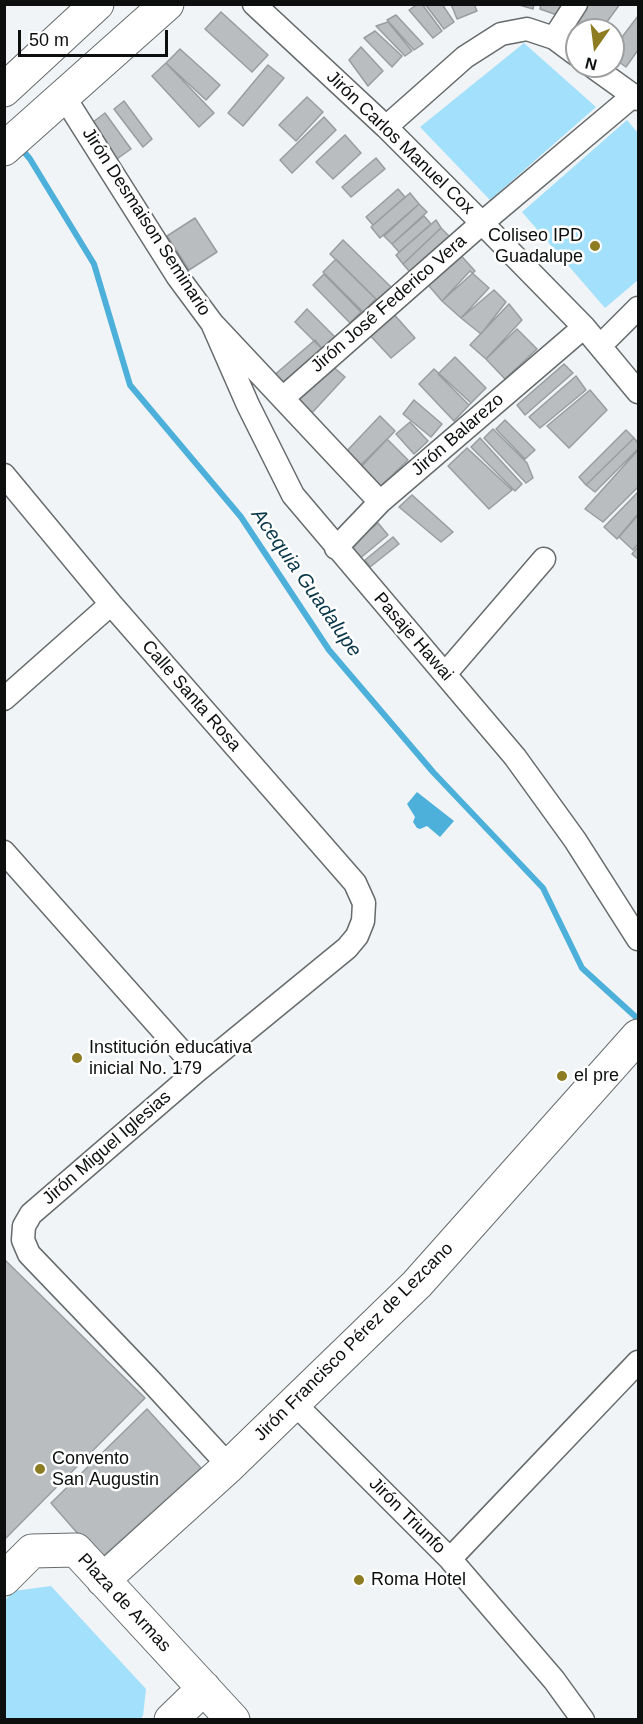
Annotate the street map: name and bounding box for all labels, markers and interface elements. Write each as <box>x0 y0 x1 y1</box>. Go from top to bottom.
scale bar <box>21 18 171 56</box>
north arrow <box>565 18 625 78</box>
text: 50 m <box>29 30 69 50</box>
text: N <box>583 54 599 74</box>
street label: Jirón Carlos Manuel Cox <box>322 67 478 219</box>
street label: Jirón Desmaison Seminario <box>77 124 215 320</box>
place label: Coliseo IPD Guadalupe <box>488 225 583 268</box>
street label: Jirón José Federico Vera <box>307 231 471 377</box>
marker: Coliseo IPD Guadalupe <box>588 239 602 253</box>
street label: Jirón Balarezo <box>407 389 509 481</box>
water label: Acequia Guadalupe <box>246 504 366 662</box>
street label: Pasaje Hawai <box>369 588 457 686</box>
street label: Calle Santa Rosa <box>137 636 245 756</box>
place label: Institución educativa inicial No. 179 <box>89 1037 252 1080</box>
marker: Institución educativa inicial No. 179 <box>70 1051 84 1065</box>
place label: el pre <box>574 1065 619 1087</box>
marker: el pre <box>555 1069 569 1083</box>
street label: Jirón Miguel Iglesias <box>38 1086 176 1210</box>
street label: Jirón Francisco Pérez de Lezcano <box>250 1238 458 1446</box>
place label: Convento San Augustin <box>52 1448 159 1490</box>
marker: Convento San Augustin <box>33 1462 47 1476</box>
street label: Jirón Triunfo <box>364 1473 450 1559</box>
street label: Plaza de Armas <box>73 1549 175 1657</box>
place label: Roma Hotel <box>371 1569 466 1591</box>
marker: Roma Hotel <box>352 1573 366 1587</box>

